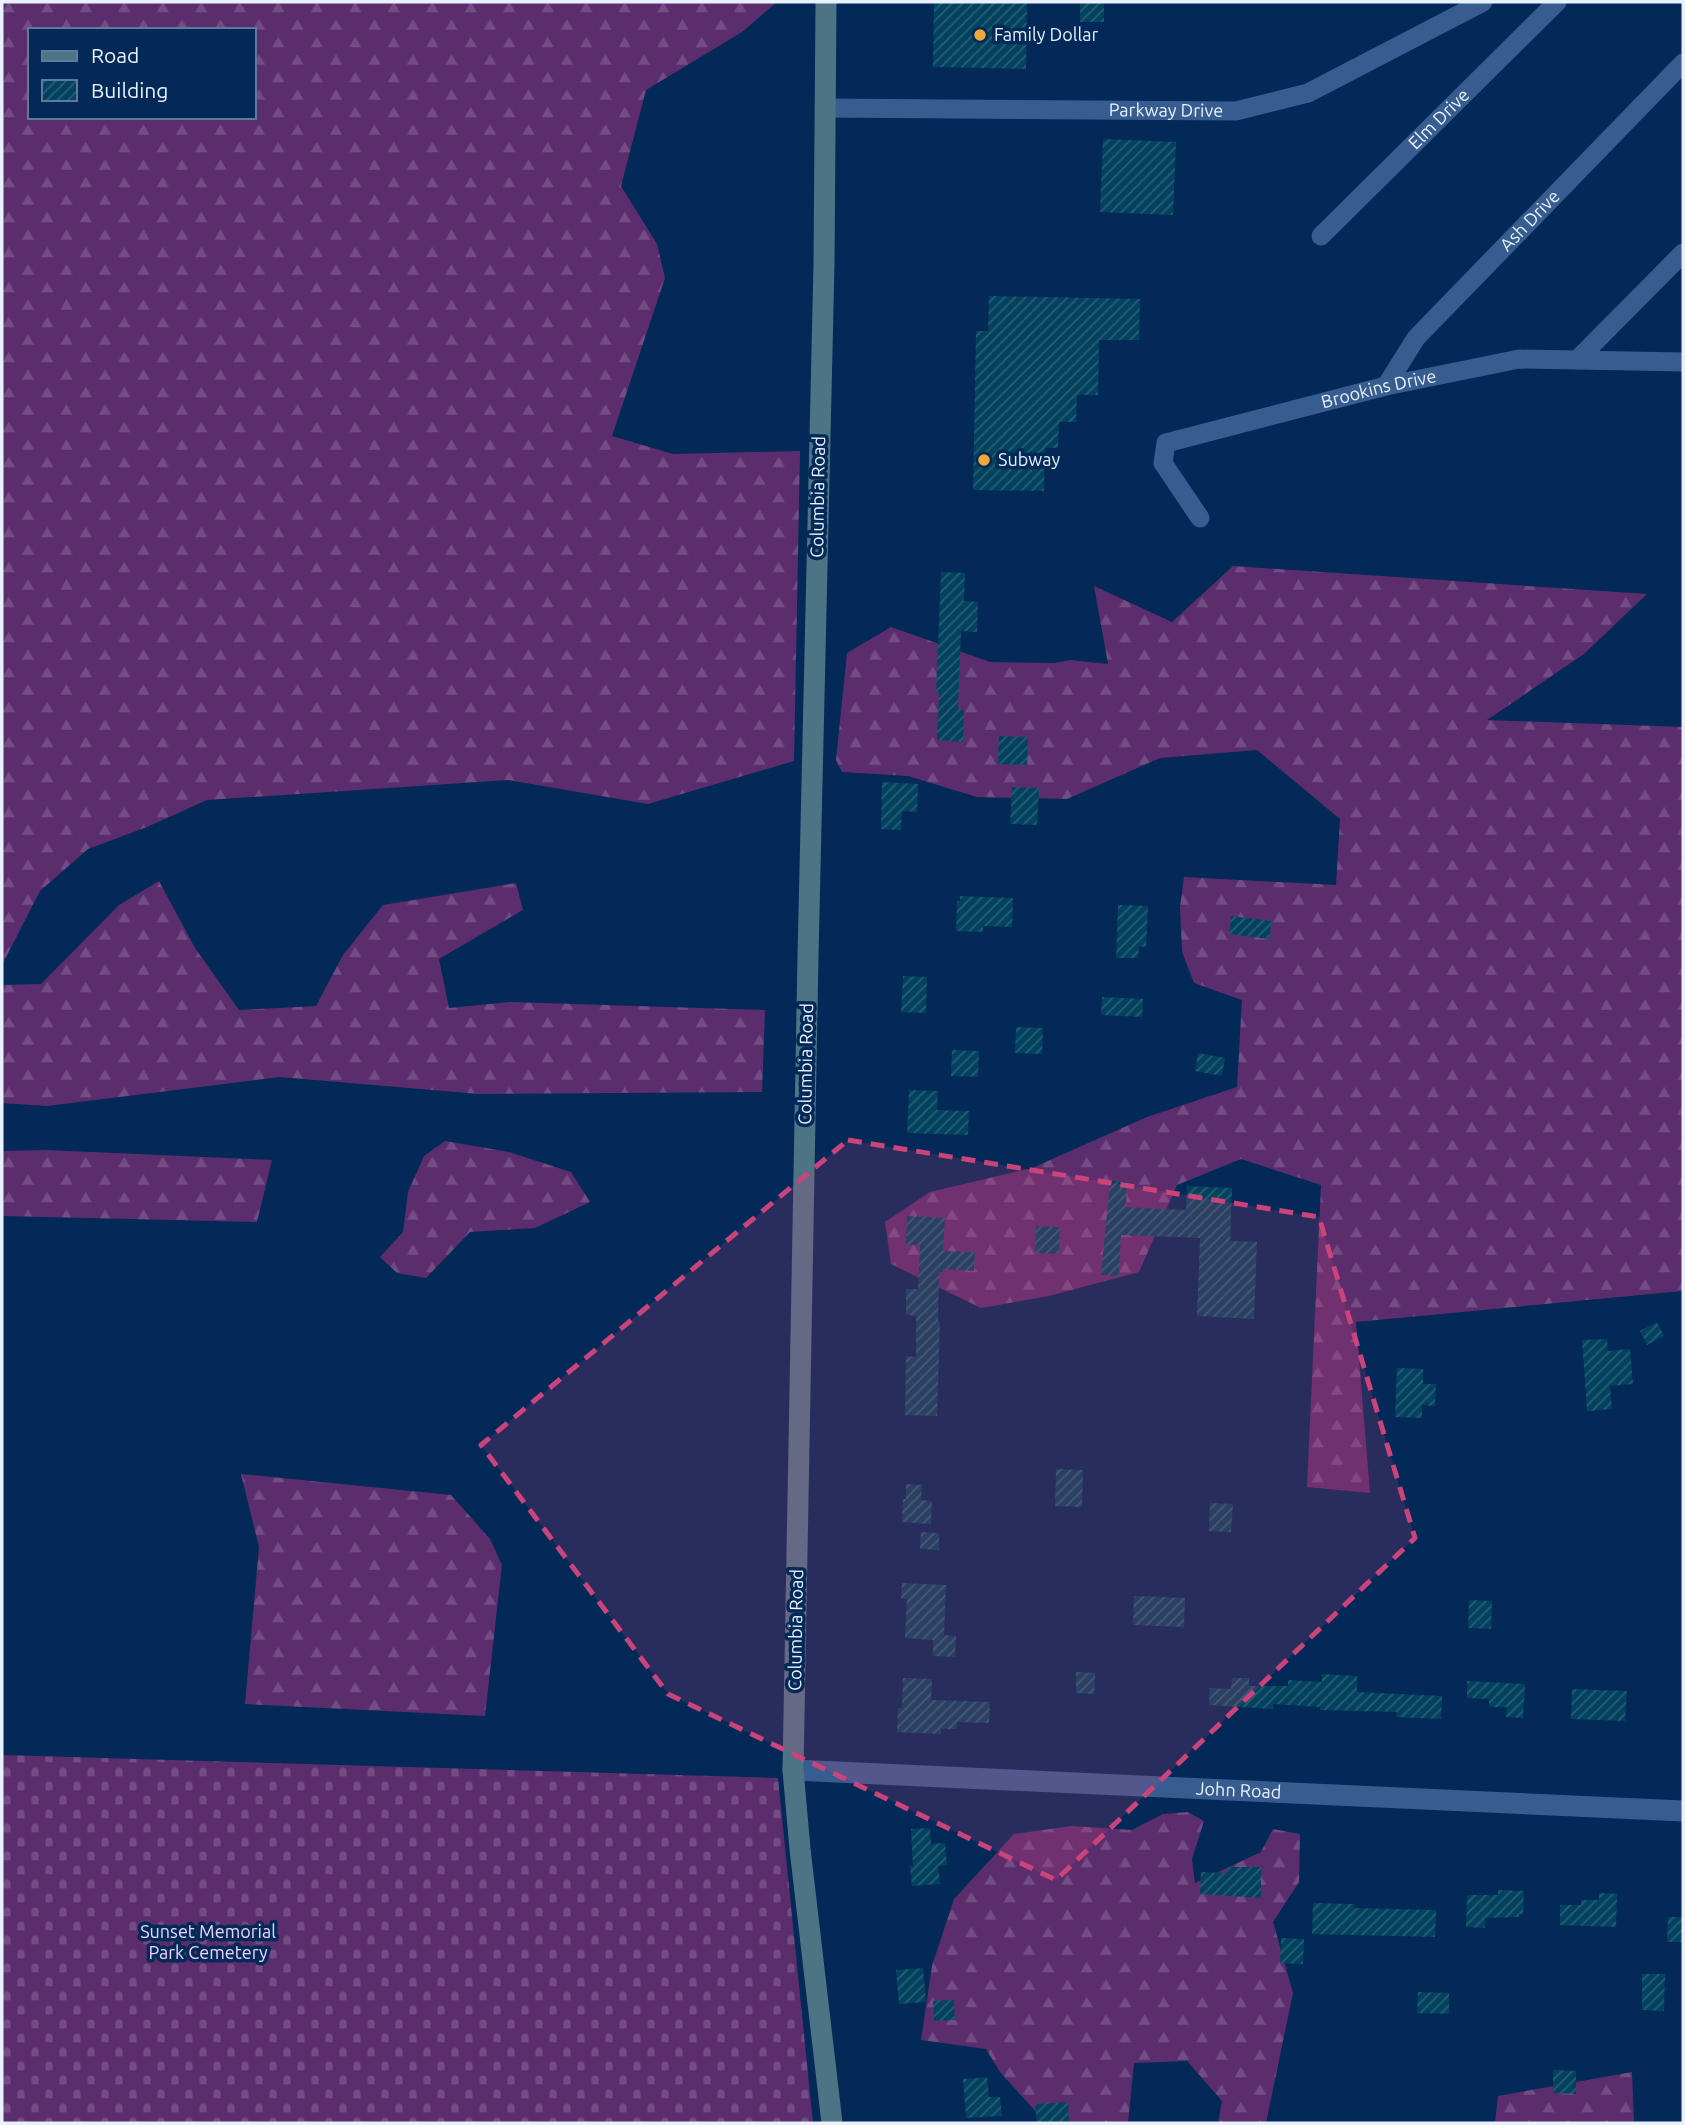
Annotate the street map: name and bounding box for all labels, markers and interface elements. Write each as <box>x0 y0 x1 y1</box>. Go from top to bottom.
place label: Family Dollar <box>994 24 1098 44</box>
marker: Family Dollar <box>972 27 988 43</box>
legend <box>28 28 256 119</box>
text: Road <box>91 43 139 67</box>
text: Building <box>91 78 168 102</box>
street label: Elm Drive <box>1404 84 1473 153</box>
street label: Parkway Drive <box>1109 99 1223 120</box>
street label: Ash Drive <box>1495 186 1563 255</box>
street label: Brookins Drive <box>1319 365 1438 411</box>
street label: Columbia Road <box>806 436 828 558</box>
place label: Subway <box>998 449 1060 469</box>
marker: Subway <box>976 452 992 468</box>
street label: Columbia Road <box>794 1003 816 1125</box>
street label: Columbia Road <box>784 1569 806 1691</box>
street label: John Road <box>1195 1778 1282 1801</box>
park label: Sunset Memorial Park Cemetery <box>140 1921 276 1962</box>

